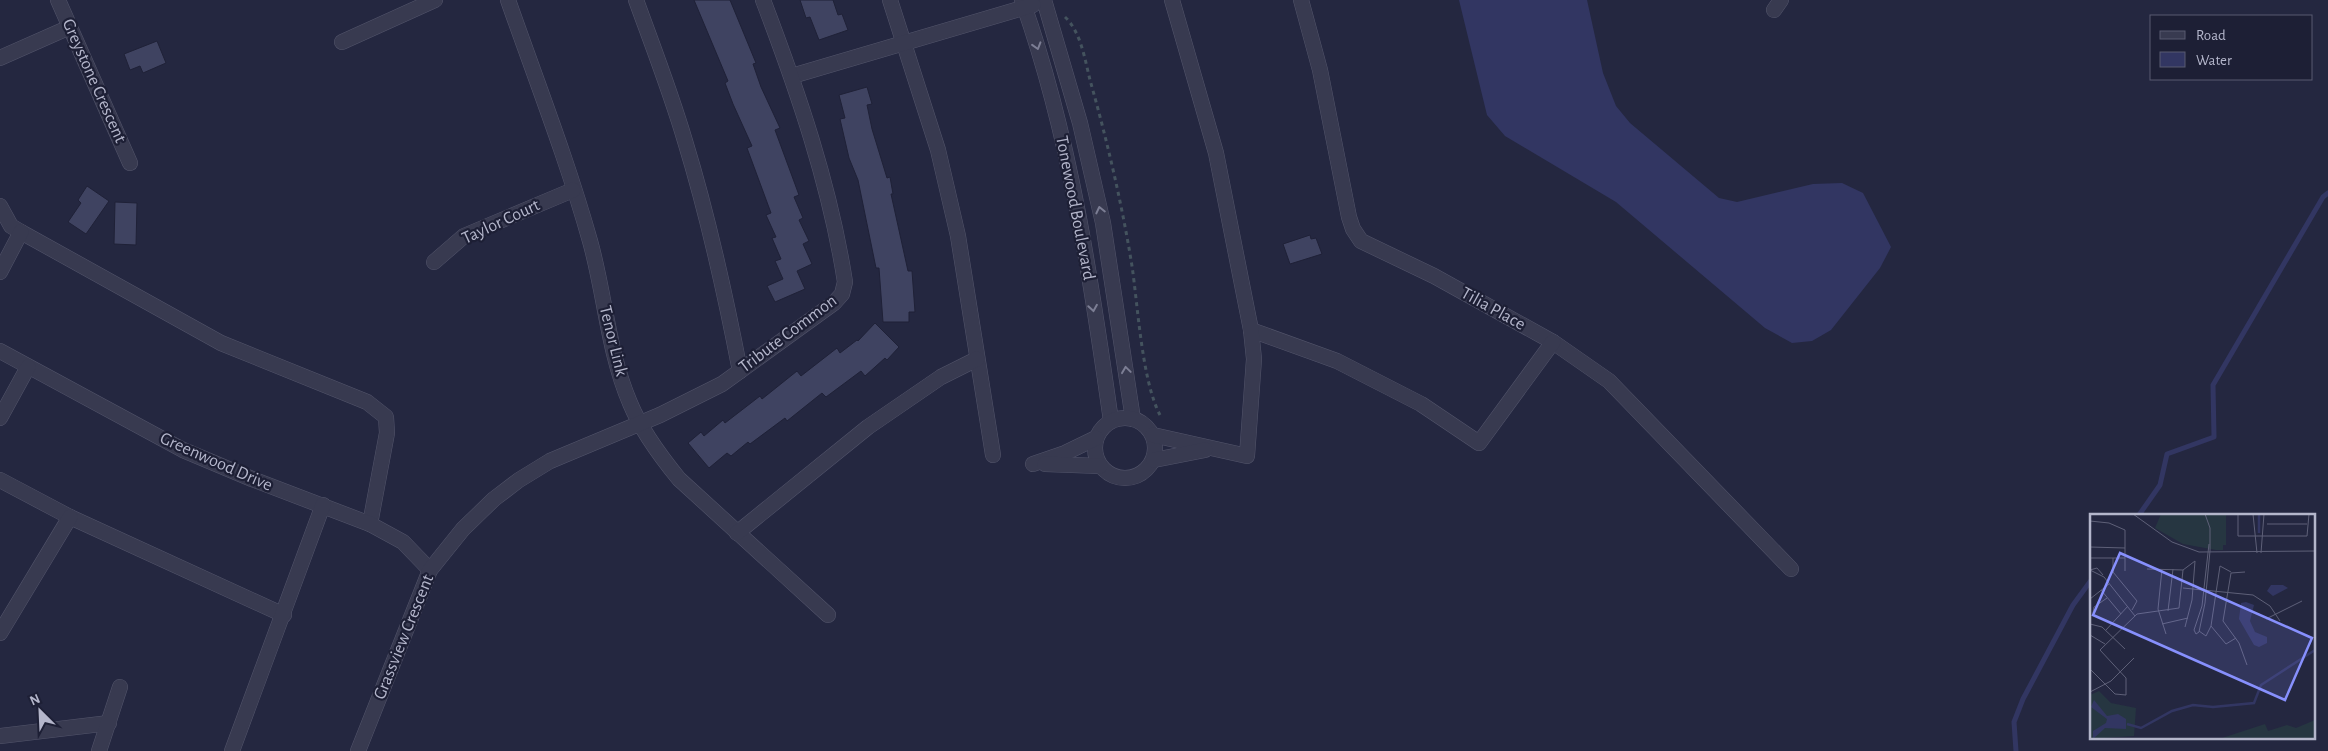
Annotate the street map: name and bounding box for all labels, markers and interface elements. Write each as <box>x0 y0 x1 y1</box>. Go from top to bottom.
legend <box>2150 15 2313 80</box>
street label: Greystone Crescent <box>59 16 129 146</box>
text: Road <box>2196 28 2226 43</box>
one-way arrow <box>1031 42 1041 50</box>
text: Water <box>2196 53 2232 68</box>
street label: Tonewood Boulevard <box>1052 134 1098 282</box>
street label: Taylor Court <box>459 196 543 248</box>
one-way arrow <box>1095 206 1106 215</box>
street label: Tilia Place <box>1458 284 1528 334</box>
street label: Tribute Common <box>736 292 840 376</box>
street label: Tenor Link <box>596 304 631 379</box>
one-way arrow <box>1087 304 1098 312</box>
one-way arrow <box>1121 366 1132 374</box>
street label: Greenwood Drive <box>157 429 275 495</box>
inset map <box>2090 514 2316 738</box>
street label: Grassview Crescent <box>371 572 437 702</box>
north arrow <box>15 686 65 736</box>
text: N <box>28 692 42 708</box>

